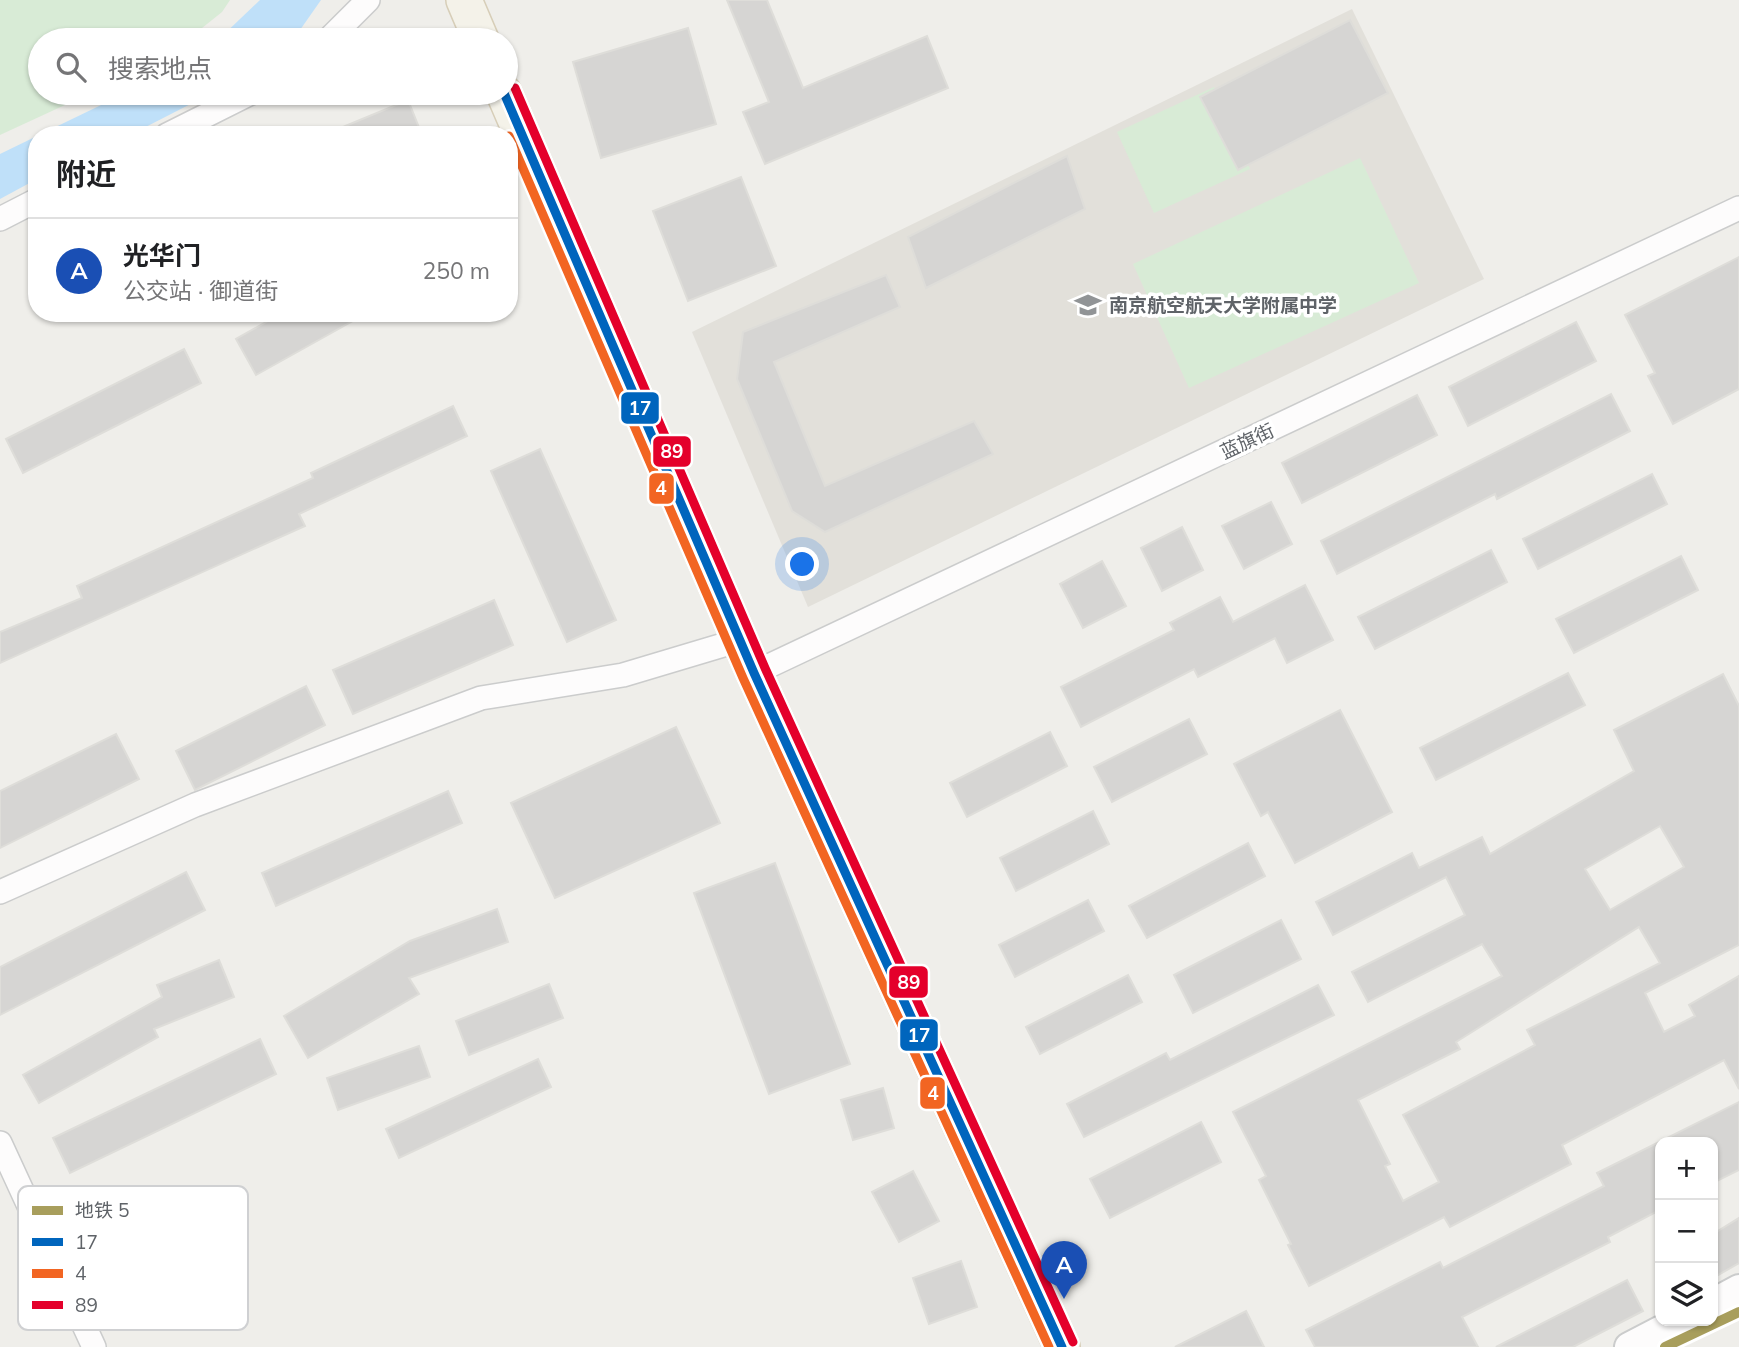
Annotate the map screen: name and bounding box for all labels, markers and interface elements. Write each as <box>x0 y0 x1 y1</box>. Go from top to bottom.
search box <box>28 28 518 105</box>
icon: search <box>52 48 90 86</box>
text: 搜索地点 <box>108 52 212 85</box>
text: 附近 <box>56 155 116 193</box>
text: 光华门 <box>123 239 201 272</box>
text: A <box>70 256 88 285</box>
text: 250 m <box>422 256 490 285</box>
text: 公交站 · 御道街 <box>123 276 278 305</box>
school or university icon: 南京航空航天大学附属中学 <box>1073 290 1103 320</box>
place label: 南京航空航天大学附属中学 <box>1109 293 1337 317</box>
line badge: 17 <box>620 391 660 425</box>
text: 17 <box>629 396 651 420</box>
street label: 蓝旗街 <box>1216 418 1278 464</box>
line badge: 89 <box>652 435 692 468</box>
text: 89 <box>661 439 683 463</box>
line badge: 4 <box>648 472 675 505</box>
text: 4 <box>655 476 667 500</box>
your location <box>785 547 819 581</box>
line badge: 89 <box>888 965 929 999</box>
text: 89 <box>898 970 920 994</box>
line badge: 17 <box>899 1018 939 1052</box>
text: 17 <box>908 1023 930 1047</box>
line badge: 4 <box>919 1076 946 1110</box>
text: 4 <box>927 1081 939 1105</box>
map controls <box>1655 1137 1718 1326</box>
button: + <box>1655 1137 1718 1200</box>
legend <box>18 1186 248 1330</box>
text: 地铁 5 <box>75 1198 129 1222</box>
button: − <box>1655 1200 1718 1263</box>
text: 17 <box>75 1230 98 1254</box>
pin: A <box>1041 1241 1087 1299</box>
text: 4 <box>75 1261 86 1285</box>
button: layers <box>1655 1263 1718 1326</box>
text: 89 <box>75 1293 98 1317</box>

